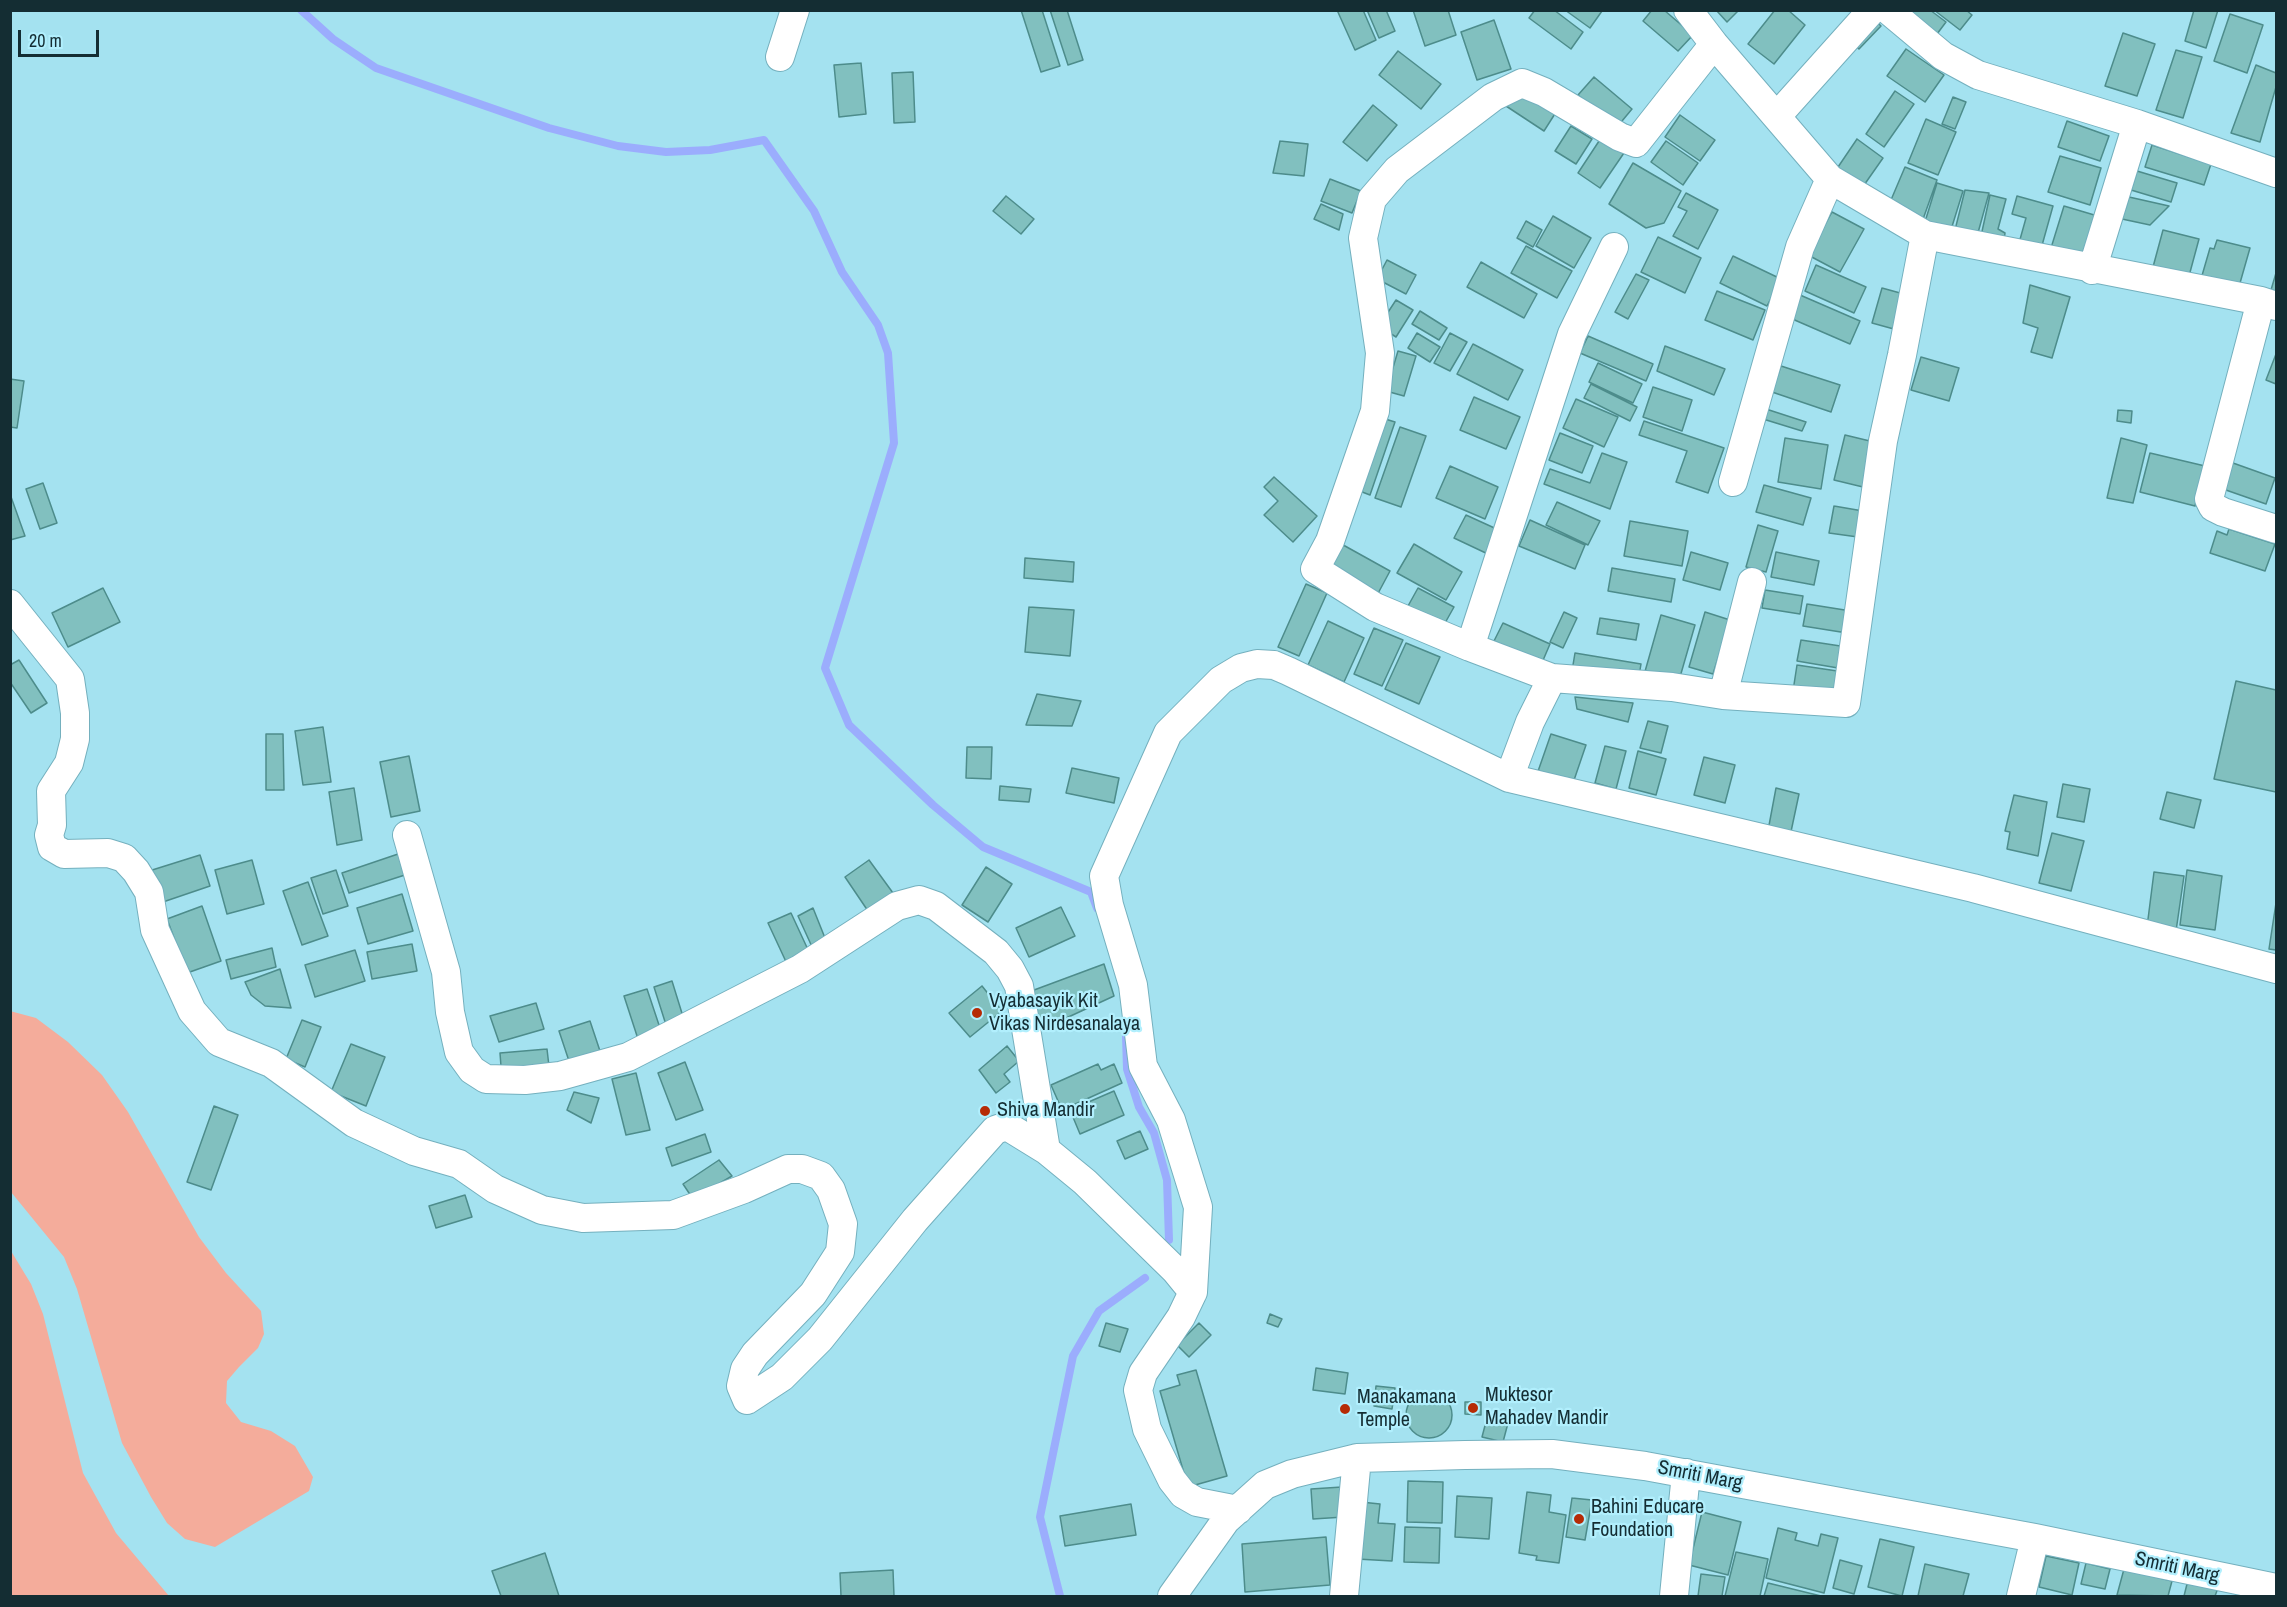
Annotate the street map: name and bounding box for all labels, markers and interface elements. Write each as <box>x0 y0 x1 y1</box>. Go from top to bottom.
scale bar <box>21 18 102 56</box>
text: 20 m <box>29 28 62 53</box>
place label: Vyabasayik Kit Vikas Nirdesanalaya <box>989 990 1140 1037</box>
marker: Vyabasayik Kit Vikas Nirdesanalaya <box>970 1006 984 1020</box>
place label: Shiva Mandir <box>997 1099 1095 1123</box>
marker: Shiva Mandir <box>978 1104 992 1118</box>
place label: Muktesor Mahadev Mandir <box>1485 1384 1608 1431</box>
place label: Manakamana Temple <box>1357 1386 1456 1433</box>
marker: Muktesor Mahadev Mandir <box>1466 1401 1480 1415</box>
marker: Manakamana Temple <box>1338 1402 1352 1416</box>
street label: Smriti Marg <box>1656 1456 1744 1496</box>
place label: Bahini Educare Foundation <box>1591 1496 1704 1543</box>
marker: Bahini Educare Foundation <box>1572 1512 1586 1526</box>
street label: Smriti Marg <box>2133 1547 2221 1589</box>

